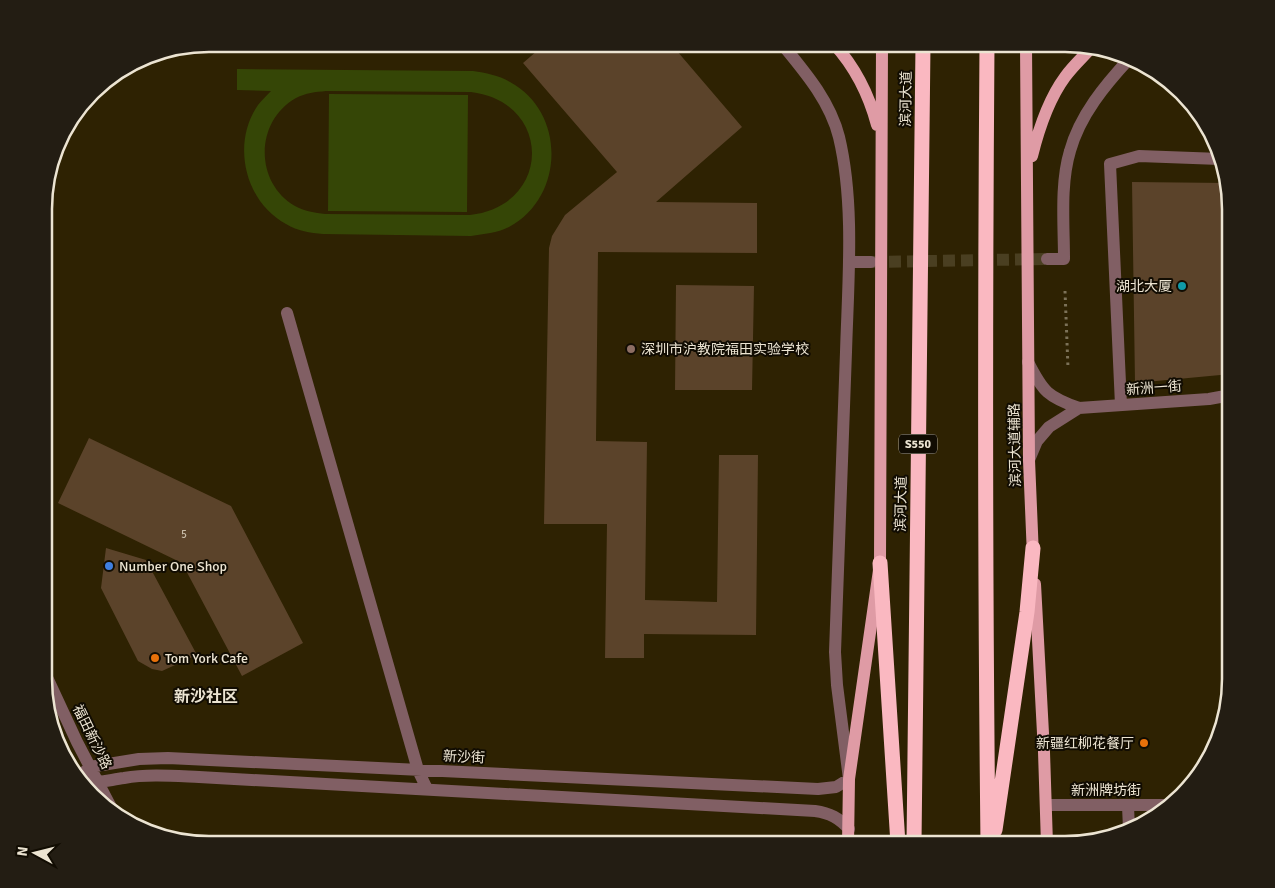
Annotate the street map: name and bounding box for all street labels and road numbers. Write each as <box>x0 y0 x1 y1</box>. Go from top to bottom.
street label: 滨河大道 <box>897 71 915 127</box>
street label: 新洲一街 <box>1125 378 1183 398</box>
street label: 滨河大道辅路 <box>1006 403 1024 487</box>
road number: S550 <box>899 434 937 454</box>
street label: 滨河大道 <box>892 476 910 532</box>
street label: 福田新沙路 <box>69 702 115 772</box>
street label: 新沙街 <box>443 747 485 767</box>
street label: 新洲牌坊街 <box>1071 782 1141 799</box>

